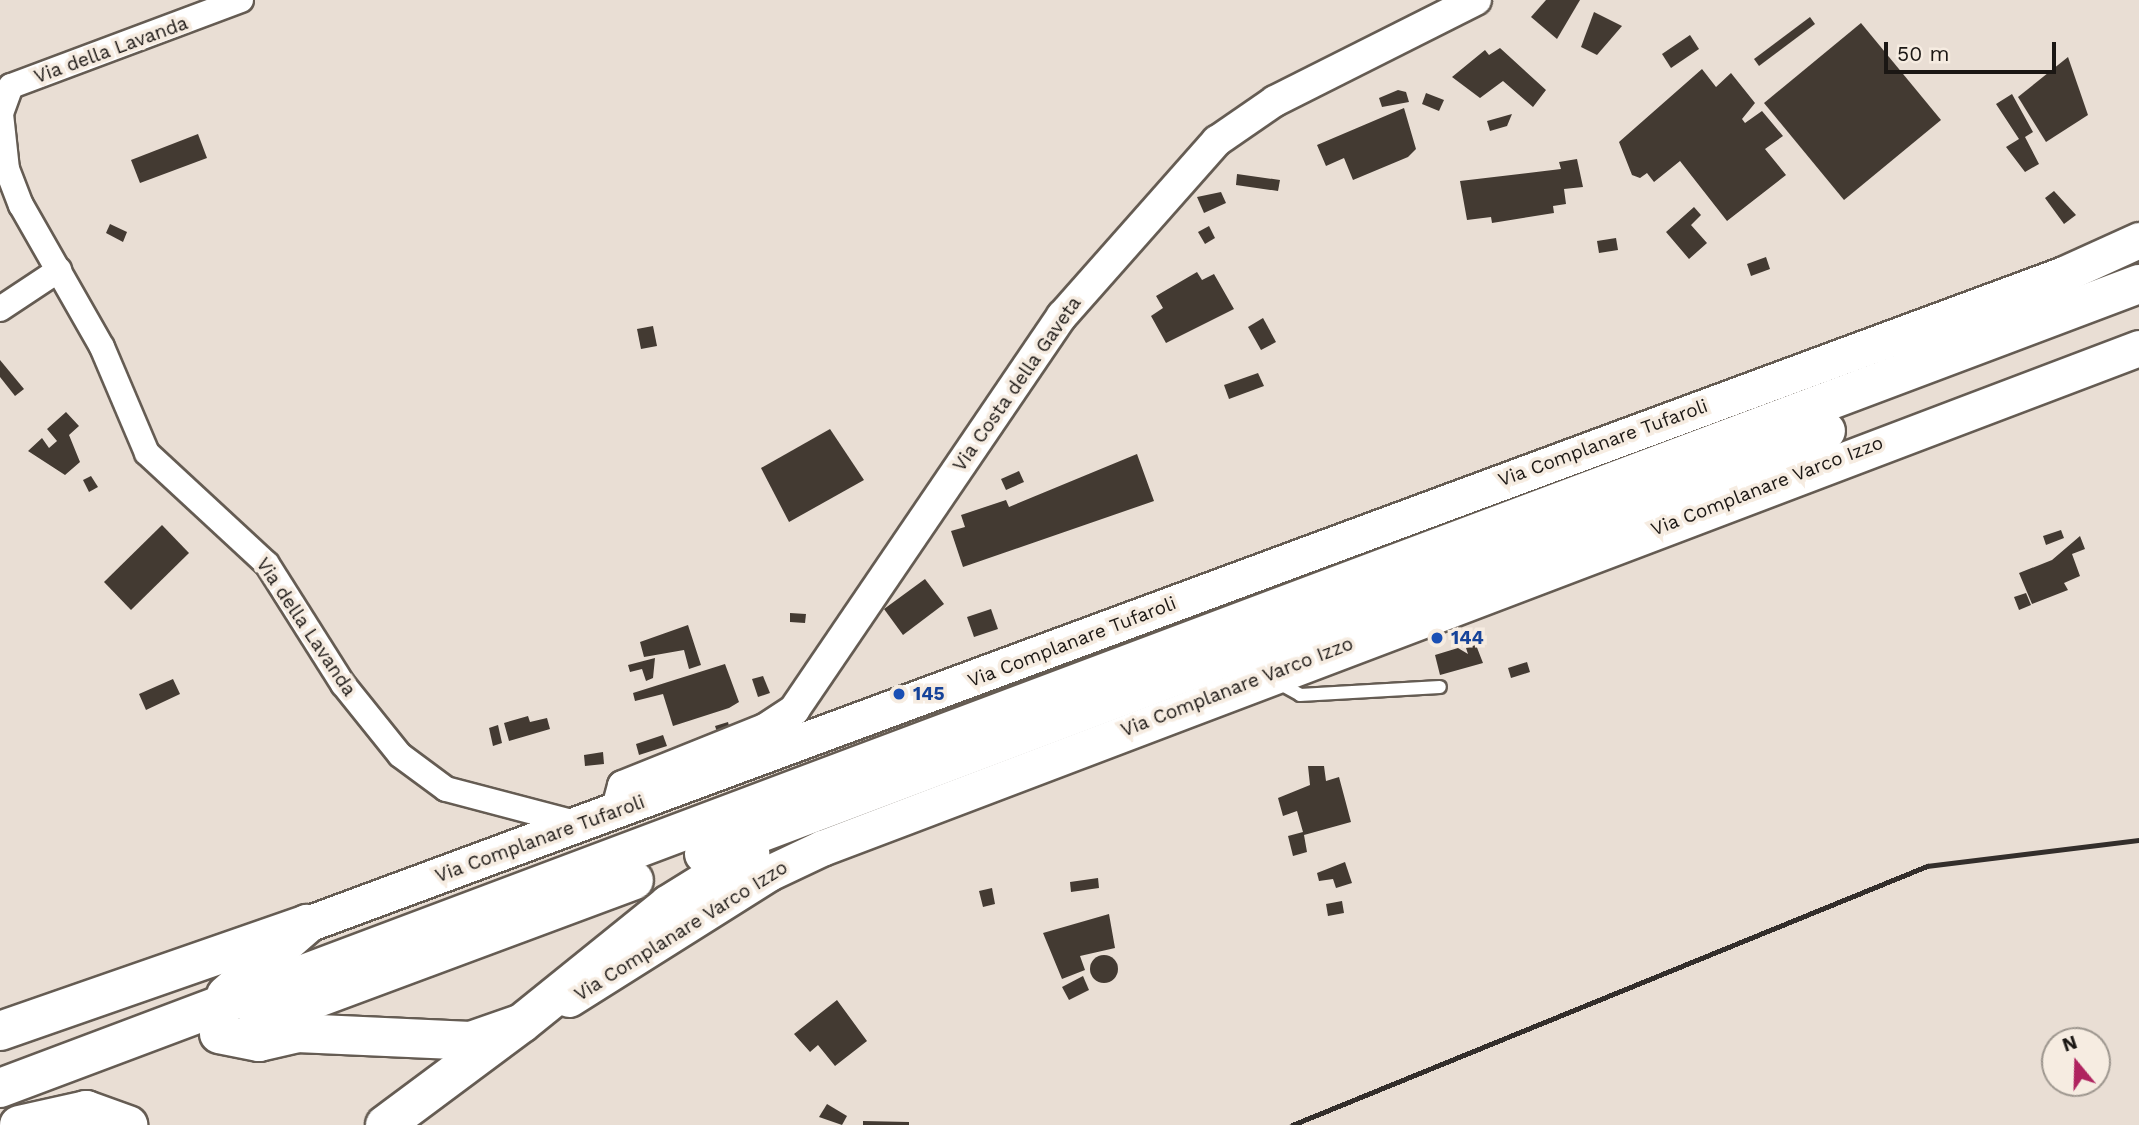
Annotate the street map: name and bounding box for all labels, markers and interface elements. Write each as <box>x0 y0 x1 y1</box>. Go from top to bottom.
street label: Via della Lavanda <box>31 11 191 89</box>
scale bar <box>1887 28 2058 72</box>
text: 50 m <box>1897 41 1949 66</box>
street label: Via Costa della Gaveta <box>948 292 1086 476</box>
street label: Via Complanare Tufaroli <box>1495 394 1711 492</box>
street label: Via Complanare Varco Izzo <box>1647 431 1887 541</box>
street label: Via della Lavanda <box>251 553 361 701</box>
street label: Via Complanare Tufaroli <box>964 592 1180 692</box>
place label: 144 <box>1451 627 1484 649</box>
marker: 144 <box>1429 630 1445 646</box>
street label: Via Complanare Varco Izzo <box>1117 632 1357 742</box>
place label: 145 <box>913 683 945 705</box>
marker: 145 <box>891 686 907 702</box>
street label: Via Complanare Tufaroli <box>432 790 648 888</box>
street label: Via Complanare Varco Izzo <box>570 856 792 1006</box>
north arrow <box>2041 1027 2111 1097</box>
text: N <box>2059 1030 2080 1057</box>

